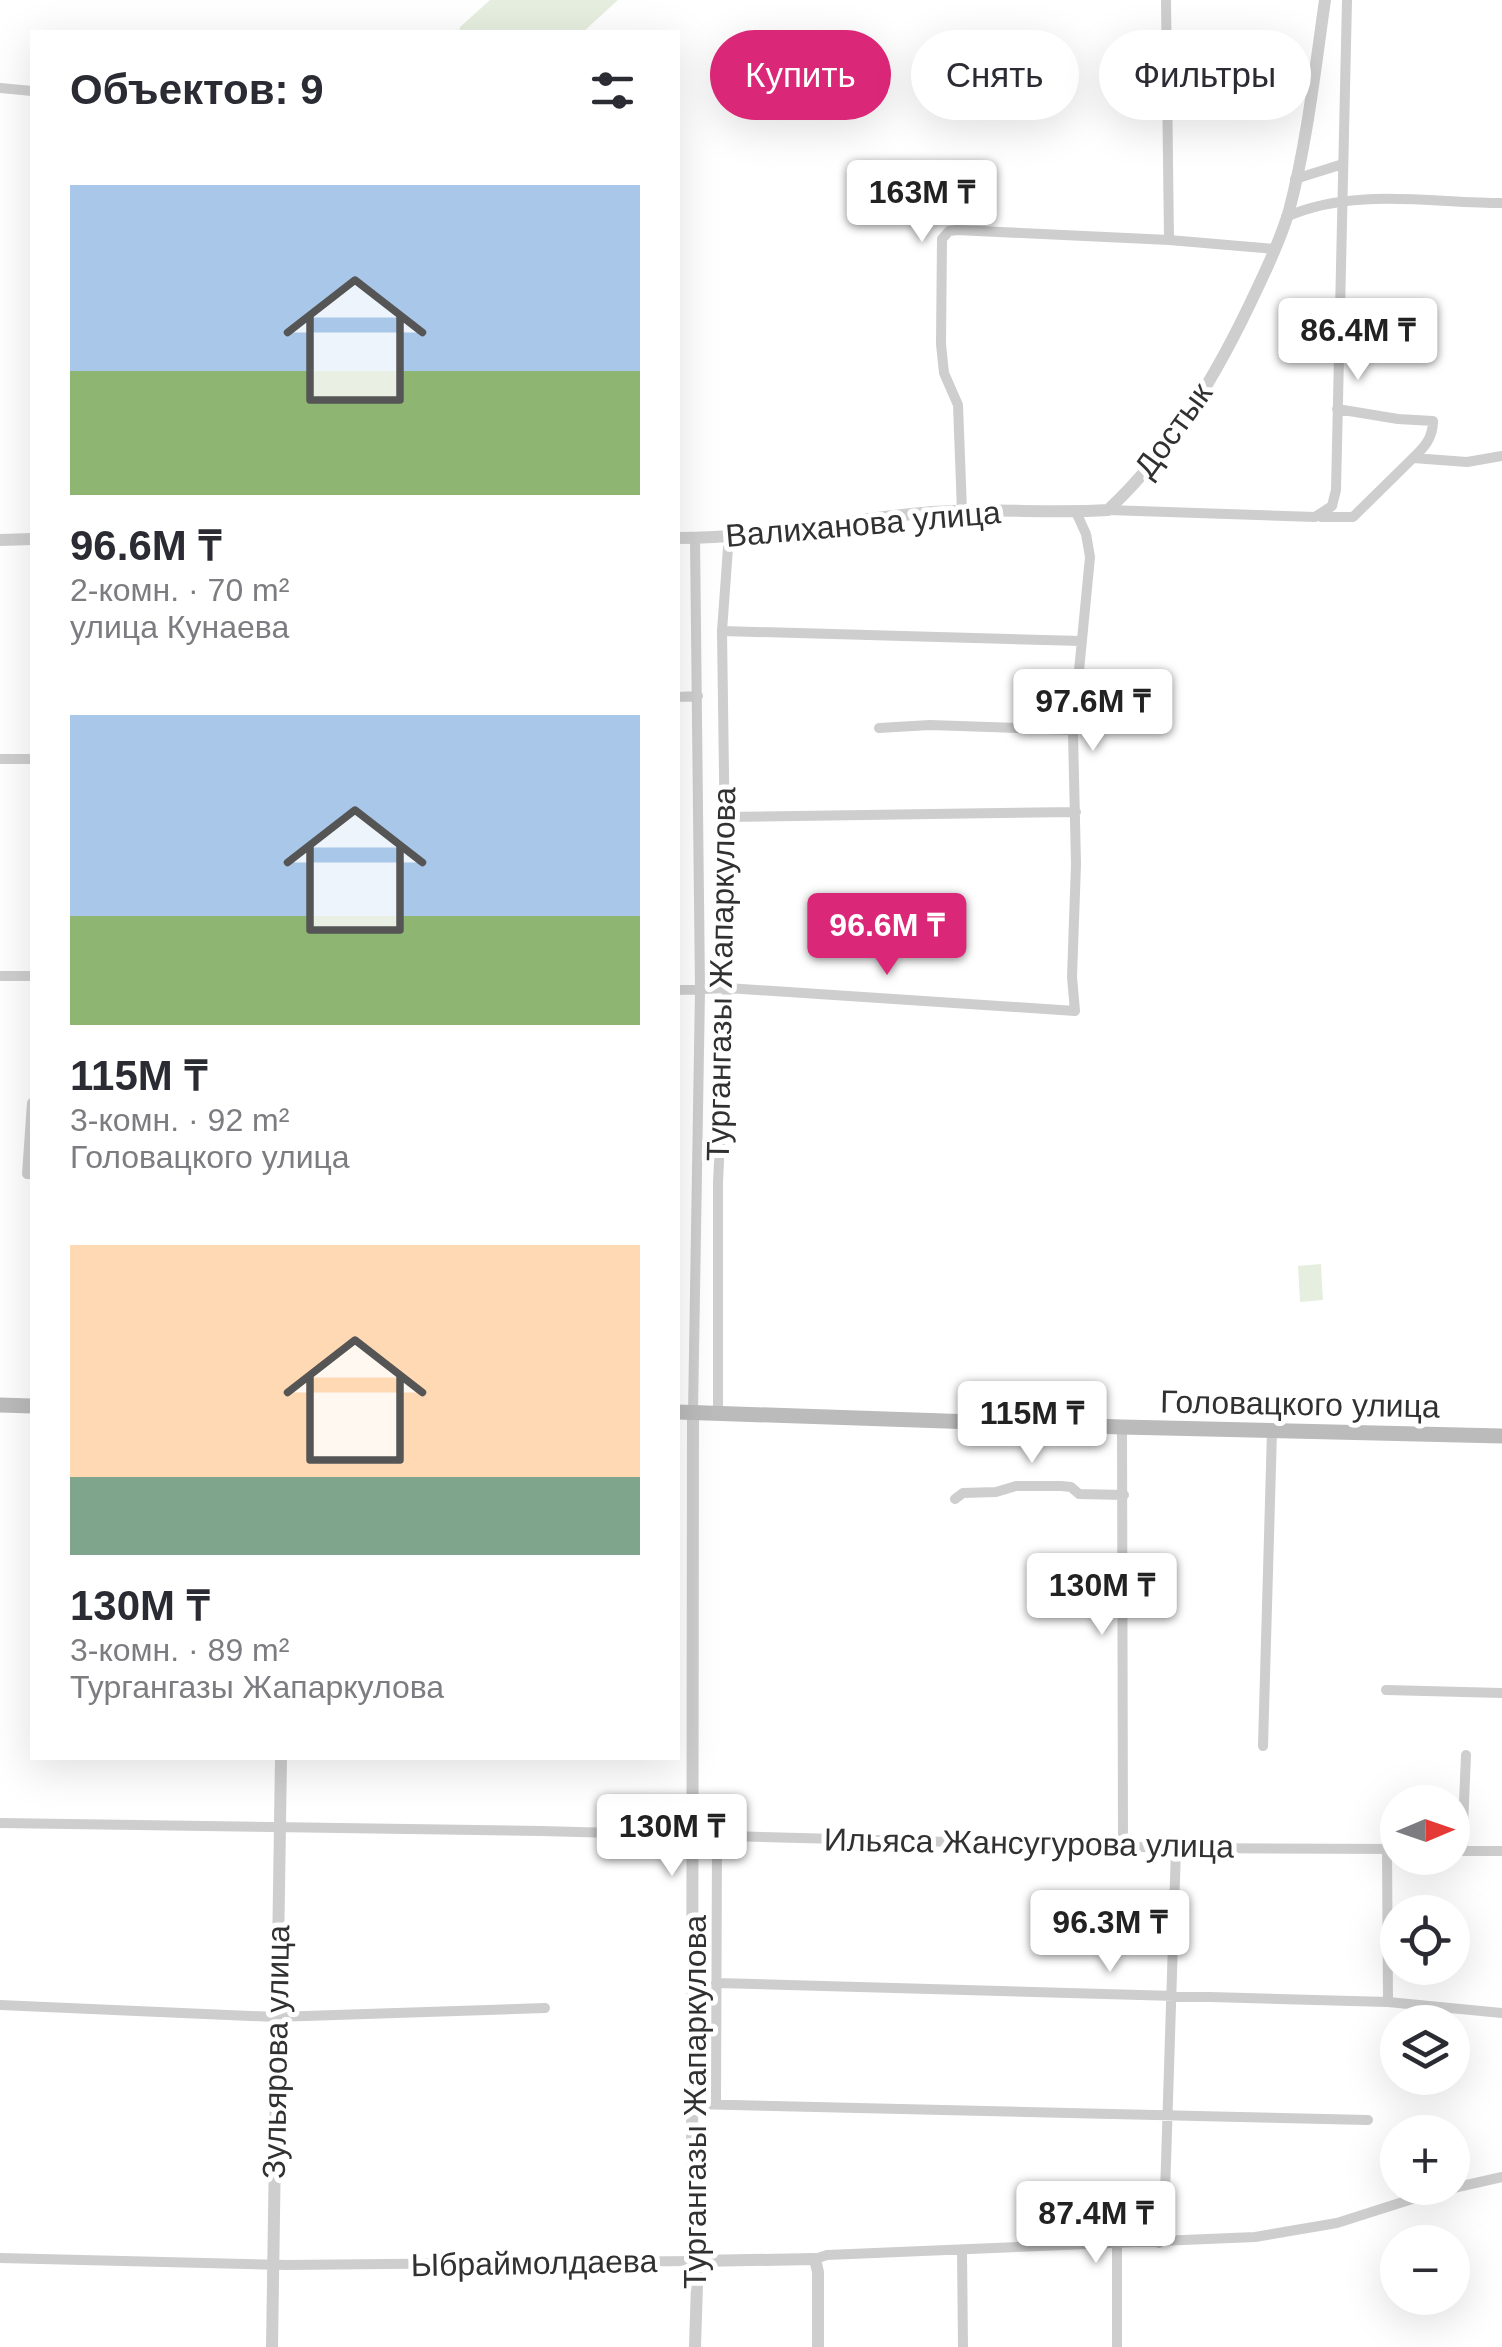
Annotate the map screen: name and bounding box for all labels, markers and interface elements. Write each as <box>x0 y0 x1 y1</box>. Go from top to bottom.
chip: Купить <box>710 30 891 120</box>
chip: Снять <box>911 30 1079 120</box>
chip: Фильтры <box>1099 30 1311 120</box>
icon: filters <box>585 63 640 118</box>
text: Объектов: 9 <box>70 66 324 113</box>
pin: 163M ₸ <box>841 160 1003 245</box>
text: 163M ₸ <box>869 174 975 210</box>
icon: home <box>265 250 445 430</box>
pin: 86.4M ₸ <box>1266 298 1450 383</box>
text: 86.4M ₸ <box>1300 312 1416 348</box>
street label: Достык <box>1127 375 1220 484</box>
street label: Валиханова улица <box>724 494 1002 554</box>
text: 96.6M ₸ <box>70 522 221 569</box>
text: 2-комн. · 70 m² <box>70 572 289 608</box>
text: улица Кунаева <box>70 609 289 645</box>
pin: 97.6M ₸ <box>1001 669 1185 754</box>
text: 97.6M ₸ <box>1035 683 1151 719</box>
icon: home <box>265 780 445 960</box>
street label: Тургангазы Жапаркулова <box>700 786 742 1161</box>
pin: 96.6M ₸ <box>795 893 979 978</box>
text: 96.6M ₸ <box>829 907 945 943</box>
text: 115M ₸ <box>70 1052 207 1099</box>
text: 3-комн. · 92 m² <box>70 1102 289 1138</box>
text: Головацкого улица <box>70 1139 350 1175</box>
icon: home <box>265 1310 445 1490</box>
pin: 115M ₸ <box>951 1381 1113 1466</box>
street label: Головацкого улица <box>1160 1384 1440 1424</box>
text: 115M ₸ <box>980 1395 1084 1431</box>
pin: 130M ₸ <box>1021 1553 1183 1638</box>
text: 130M ₸ <box>1049 1567 1155 1603</box>
text: 130M ₸ <box>70 1582 210 1629</box>
text: 3-комн. · 89 m² <box>70 1632 289 1668</box>
text: Тургангазы Жапаркулова <box>70 1669 444 1705</box>
north arrow <box>1380 1785 1470 1875</box>
map controls <box>1380 1785 1470 2315</box>
pin: 130M ₸ <box>591 1794 753 1879</box>
text: 130M ₸ <box>619 1808 725 1844</box>
street label: Ильяса Жансугурова улица <box>824 1821 1234 1865</box>
pin: 96.3M ₸ <box>1018 1890 1202 1975</box>
button: locate <box>1380 1895 1470 1985</box>
text: 96.3M ₸ <box>1052 1904 1168 1940</box>
street label: Тургангазы Жапаркулова <box>677 1915 713 2289</box>
street label: Зульярова улица <box>256 1924 296 2179</box>
button: layers <box>1380 2005 1470 2095</box>
button: + <box>1380 2115 1470 2205</box>
pin: 87.4M ₸ <box>1004 2181 1188 2266</box>
text: 87.4M ₸ <box>1038 2195 1154 2231</box>
button: − <box>1380 2225 1470 2315</box>
street label: Ыбраймолдаева <box>410 2243 658 2283</box>

